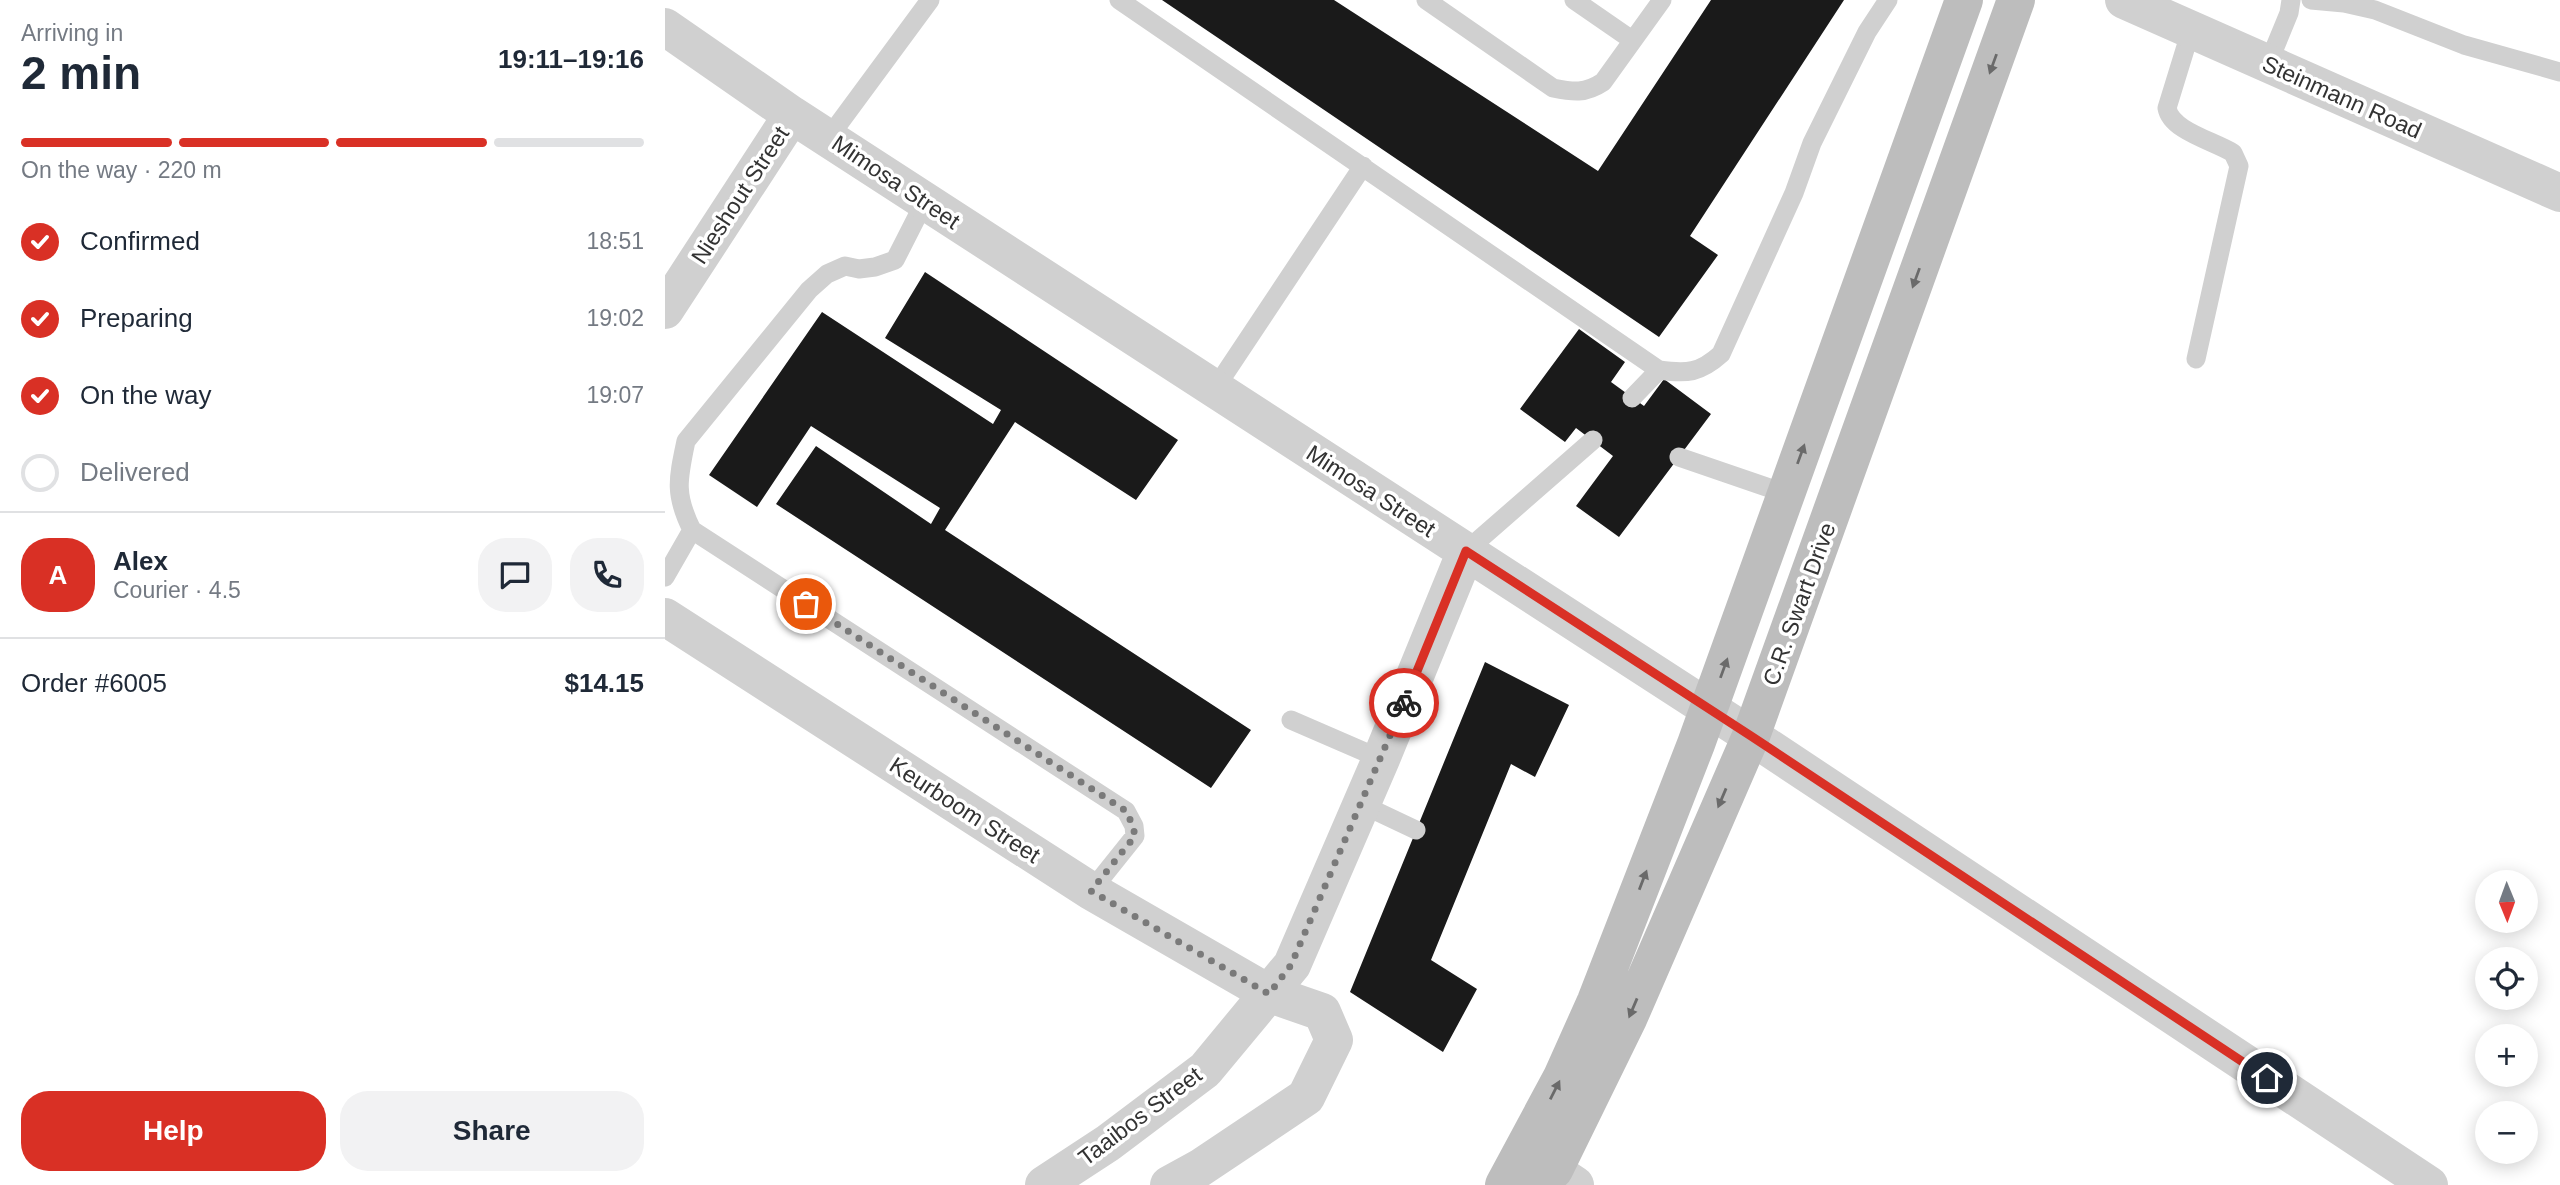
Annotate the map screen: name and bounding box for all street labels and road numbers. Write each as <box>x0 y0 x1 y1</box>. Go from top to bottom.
street label: Steinmann Road <box>2258 50 2426 144</box>
street label: Nieshout Street <box>686 121 794 269</box>
street label: Mimosa Street <box>827 130 965 235</box>
street label: Mimosa Street <box>1302 440 1441 543</box>
street label: C.R. Swart Drive <box>1757 519 1841 689</box>
street label: Keurboom Street <box>885 752 1045 869</box>
street label: Taaibos Street <box>1073 1061 1207 1171</box>

